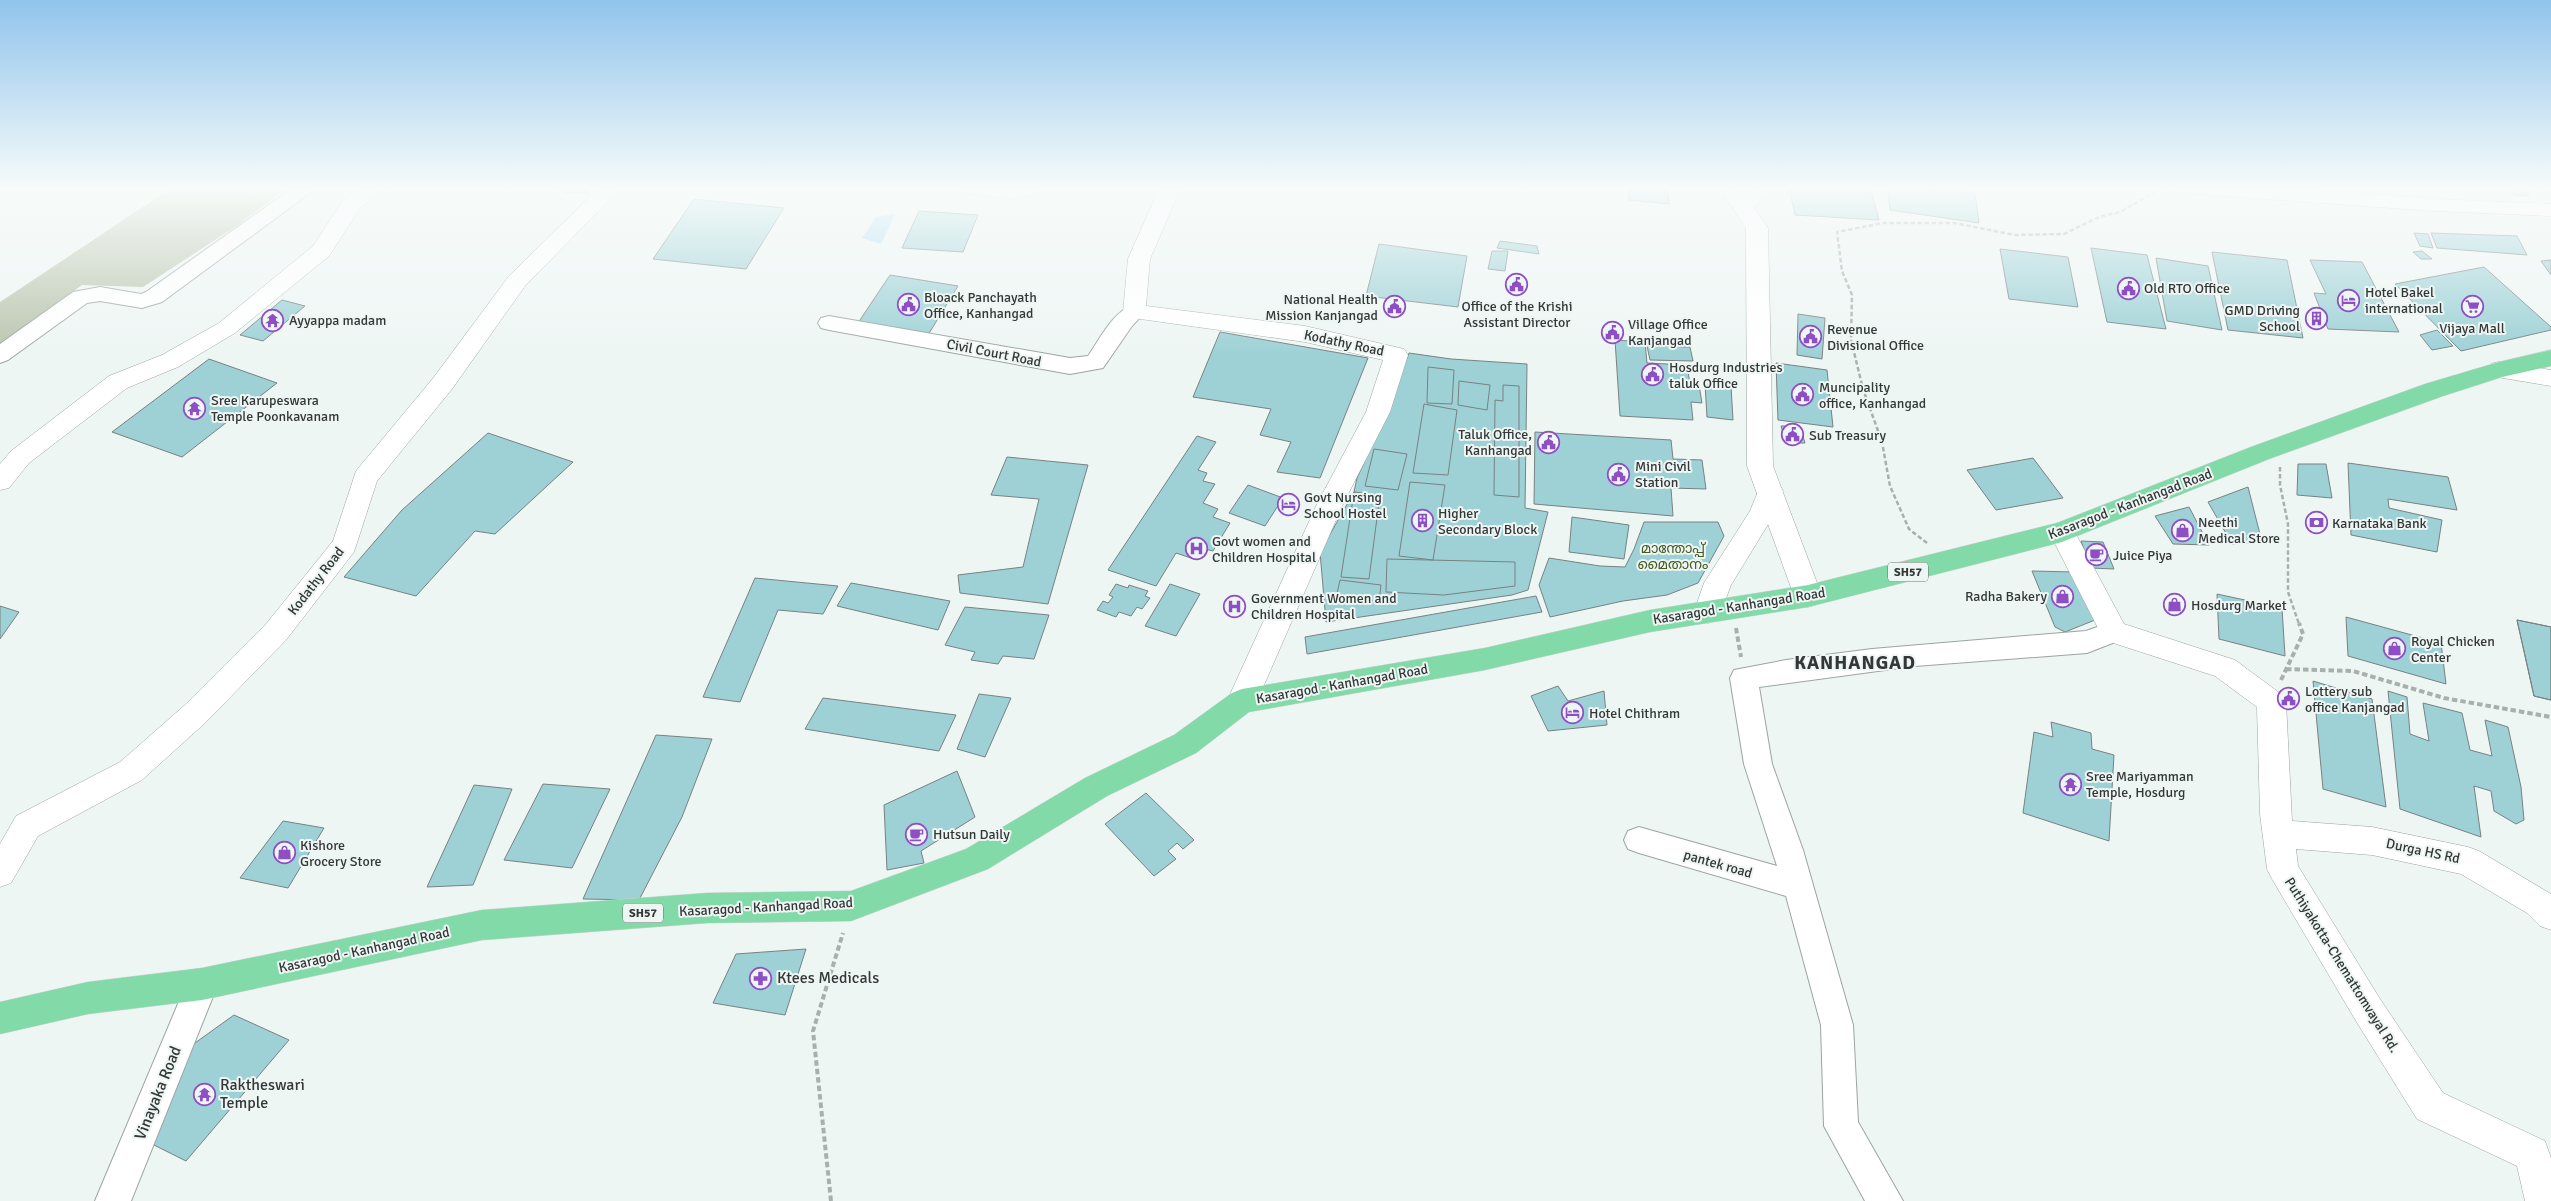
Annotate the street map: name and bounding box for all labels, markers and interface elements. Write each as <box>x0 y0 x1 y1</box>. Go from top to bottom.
public building icon: Office of the Krishi Assistant Director <box>1505 272 1529 296</box>
public building icon: Old RTO Office <box>2116 276 2140 300</box>
place label: Old RTO Office <box>2144 280 2230 297</box>
place label: Hotel Bakel international <box>2365 284 2443 317</box>
hotel icon: Hotel Bakel international <box>2337 288 2361 312</box>
place label: Bloack Panchayath Office, Kanhangad <box>924 289 1037 322</box>
place label: National Health Mission Kanjangad <box>1265 291 1378 324</box>
public building icon: Bloack Panchayath Office, Kanhangad <box>896 293 920 317</box>
supermarket icon: Vijaya Mall <box>2460 294 2484 318</box>
public building icon: National Health Mission Kanjangad <box>1382 295 1406 319</box>
place label: Office of the Krishi Assistant Director <box>1462 298 1572 331</box>
place label: GMD Driving School <box>2224 302 2300 335</box>
building icon: GMD Driving School <box>2304 306 2328 330</box>
temple icon: Ayyappa madam <box>261 308 285 332</box>
place label: Ayyappa madam <box>289 312 386 329</box>
place label: Village Office Kanjangad <box>1628 316 1708 349</box>
public building icon: Village Office Kanjangad <box>1600 320 1624 344</box>
place label: Vijaya Mall <box>2439 320 2505 337</box>
place label: Revenue Divisional Office <box>1827 321 1924 354</box>
public building icon: Revenue Divisional Office <box>1799 325 1823 349</box>
street label: Kodathy Road <box>1302 326 1386 360</box>
street label: Civil Court Road <box>945 336 1043 370</box>
place label: Hosdurg Industries taluk Office <box>1669 359 1783 392</box>
public building icon: Hosdurg Industries taluk Office <box>1641 363 1665 387</box>
place label: Muncipality office, Kanhangad <box>1819 379 1926 412</box>
public building icon: Muncipality office, Kanhangad <box>1791 383 1815 407</box>
place label: Sree Karupeswara Temple Poonkavanam <box>211 392 339 425</box>
temple icon: Sree Karupeswara Temple Poonkavanam <box>183 396 207 420</box>
public building icon: Sub Treasury <box>1781 423 1805 447</box>
place label: Taluk Office, Kanhangad <box>1458 426 1532 459</box>
place label: Sub Treasury <box>1809 427 1886 444</box>
public building icon: Taluk Office, Kanhangad <box>1536 430 1560 454</box>
place label: Mini Civil Station <box>1635 458 1691 491</box>
public building icon: Mini Civil Station <box>1607 462 1631 486</box>
street label: Kasaragod - Kanhangad Road <box>2046 465 2214 543</box>
place label: Govt Nursing School Hostel <box>1304 489 1387 522</box>
hotel icon: Govt Nursing School Hostel <box>1276 493 1300 517</box>
place label: Higher Secondary Block <box>1438 505 1537 538</box>
building icon: Higher Secondary Block <box>1410 509 1434 533</box>
bank icon: Karnataka Bank <box>2304 511 2328 535</box>
place label: Neethi Medical Store <box>2198 514 2280 547</box>
place label: Karnataka Bank <box>2332 515 2427 532</box>
shop icon: Neethi Medical Store <box>2170 518 2194 542</box>
place label: Govt women and Children Hospital <box>1212 533 1316 566</box>
hospital icon: Govt women and Children Hospital <box>1184 537 1208 561</box>
park label: മാന്തോപ്പ് മൈതാനം <box>1638 540 1708 573</box>
cafe icon: Juice Piya <box>2085 543 2109 567</box>
street label: Kodathy Road <box>284 544 348 618</box>
place label: Juice Piya <box>2113 547 2172 564</box>
road number: SH57 <box>1888 562 1928 582</box>
street label: Kasaragod - Kanhangad Road <box>1652 584 1826 628</box>
shop icon: Radha Bakery <box>2051 584 2075 608</box>
place label: Radha Bakery <box>1965 588 2047 605</box>
place label: Government Women and Children Hospital <box>1251 590 1397 623</box>
shop icon: Hosdurg Market <box>2163 593 2187 617</box>
hospital icon: Government Women and Children Hospital <box>1223 594 1247 618</box>
place label: Hosdurg Market <box>2191 597 2287 614</box>
place label: Royal Chicken Center <box>2411 633 2495 666</box>
shop icon: Royal Chicken Center <box>2383 637 2407 661</box>
district label: KANHANGAD <box>1794 651 1916 675</box>
street label: Kasaragod - Kanhangad Road <box>1255 661 1429 707</box>
place label: Lottery sub office Kanjangad <box>2305 683 2405 716</box>
public building icon: Lottery sub office Kanjangad <box>2277 687 2301 711</box>
hotel icon: Hotel Chithram <box>1561 701 1585 725</box>
place label: Hotel Chithram <box>1589 705 1680 722</box>
place label: Sree Mariyamman Temple, Hosdurg <box>2086 768 2194 801</box>
temple icon: Sree Mariyamman Temple, Hosdurg <box>2058 772 2082 796</box>
cafe icon: Hutsun Daily <box>905 822 929 846</box>
place label: Hutsun Daily <box>933 826 1010 843</box>
street label: Durga HS Rd <box>2384 835 2462 867</box>
place label: Kishore Grocery Store <box>300 837 382 870</box>
shop icon: Kishore Grocery Store <box>272 841 296 865</box>
street label: pantek road <box>1682 846 1754 882</box>
street label: Puthiyakotta-Chemattomvayal Rd. <box>2281 874 2403 1056</box>
street label: Kasaragod - Kanhangad Road <box>679 894 853 920</box>
road number: SH57 <box>623 904 663 922</box>
street label: Kasaragod - Kanhangad Road <box>277 924 451 976</box>
pharmacy icon: Ktees Medicals <box>749 966 773 990</box>
place label: Ktees Medicals <box>777 968 879 988</box>
street label: Vinayaka Road <box>130 1043 186 1143</box>
place label: Raktheswari Temple <box>220 1075 305 1113</box>
temple icon: Raktheswari Temple <box>192 1082 216 1106</box>

